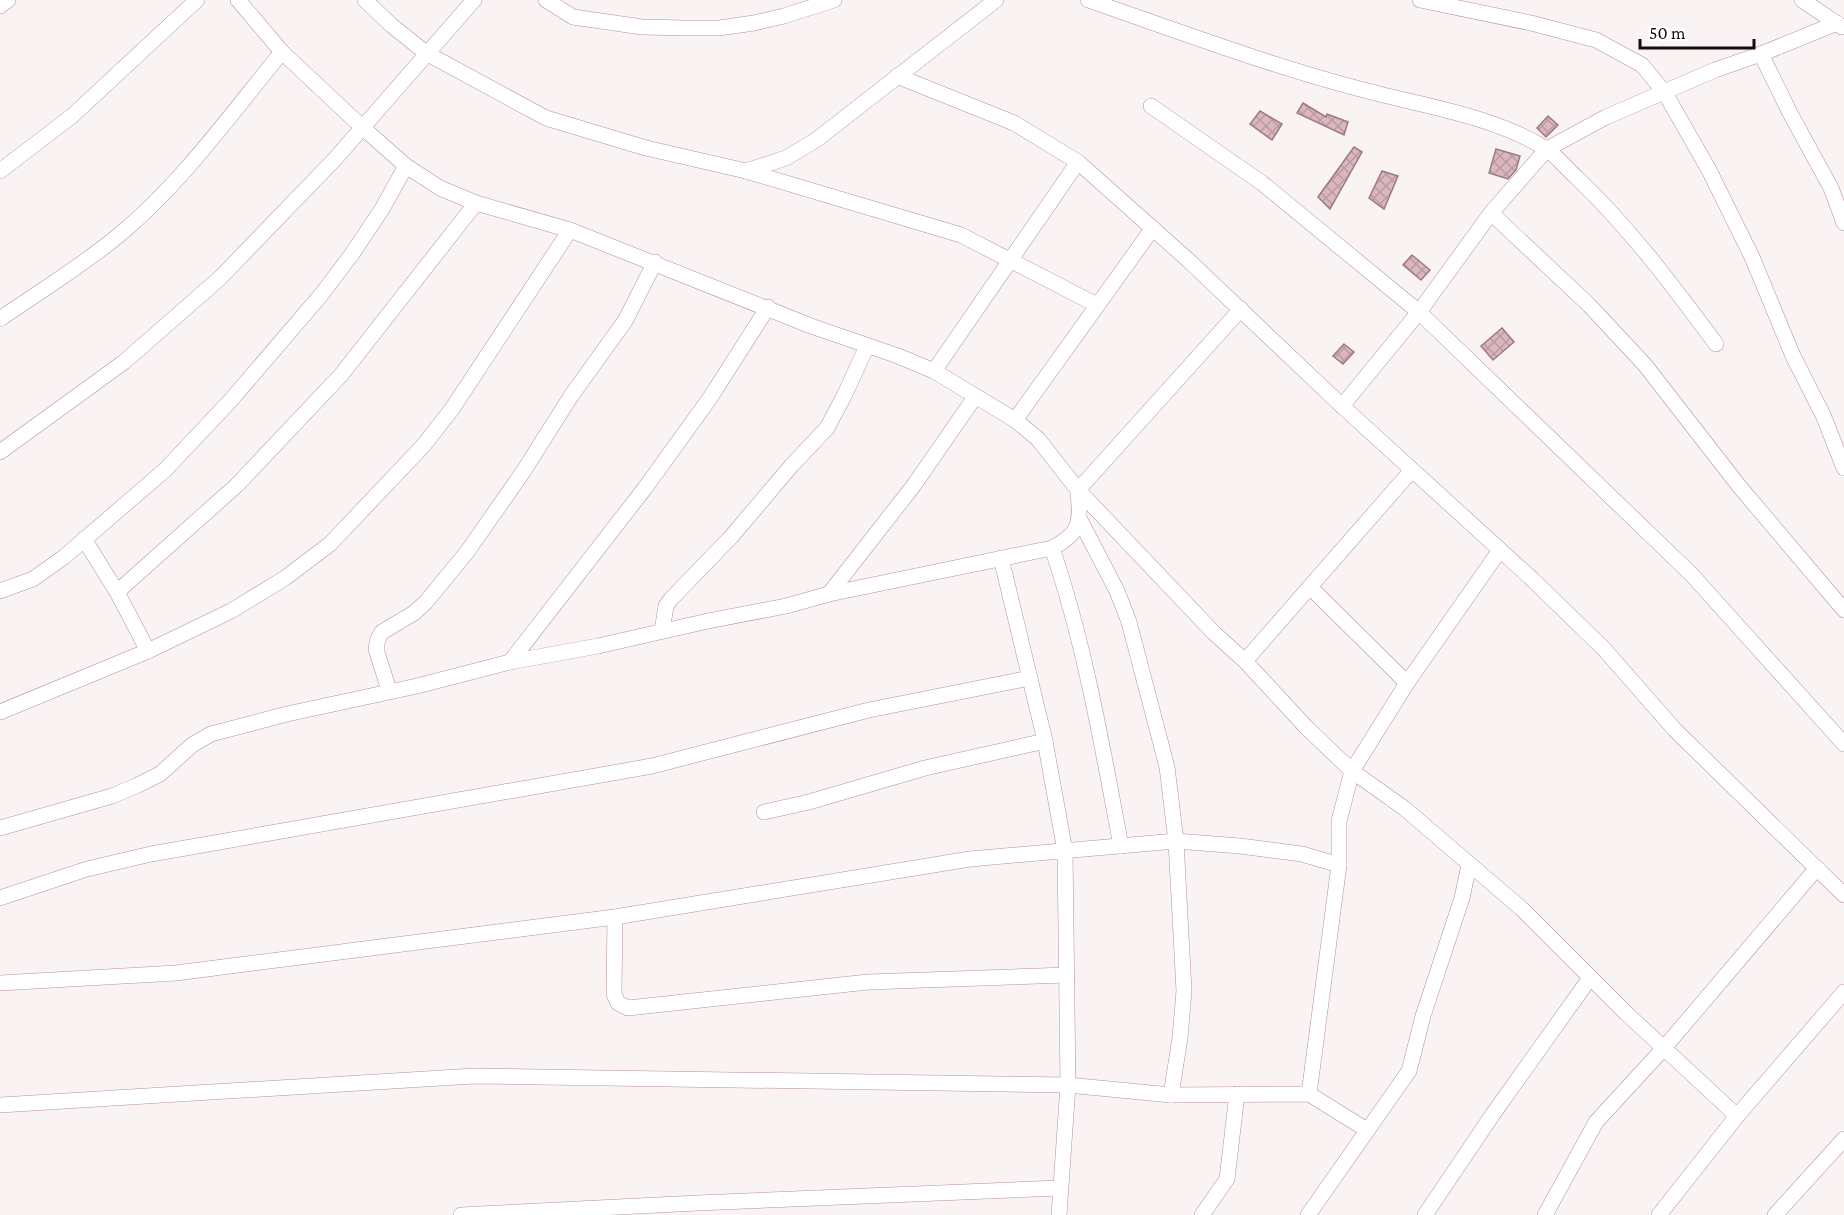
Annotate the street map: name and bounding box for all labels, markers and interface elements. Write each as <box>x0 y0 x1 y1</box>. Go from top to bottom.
scale bar <box>1640 12 1754 50</box>
text: 50 m <box>1649 23 1686 43</box>

